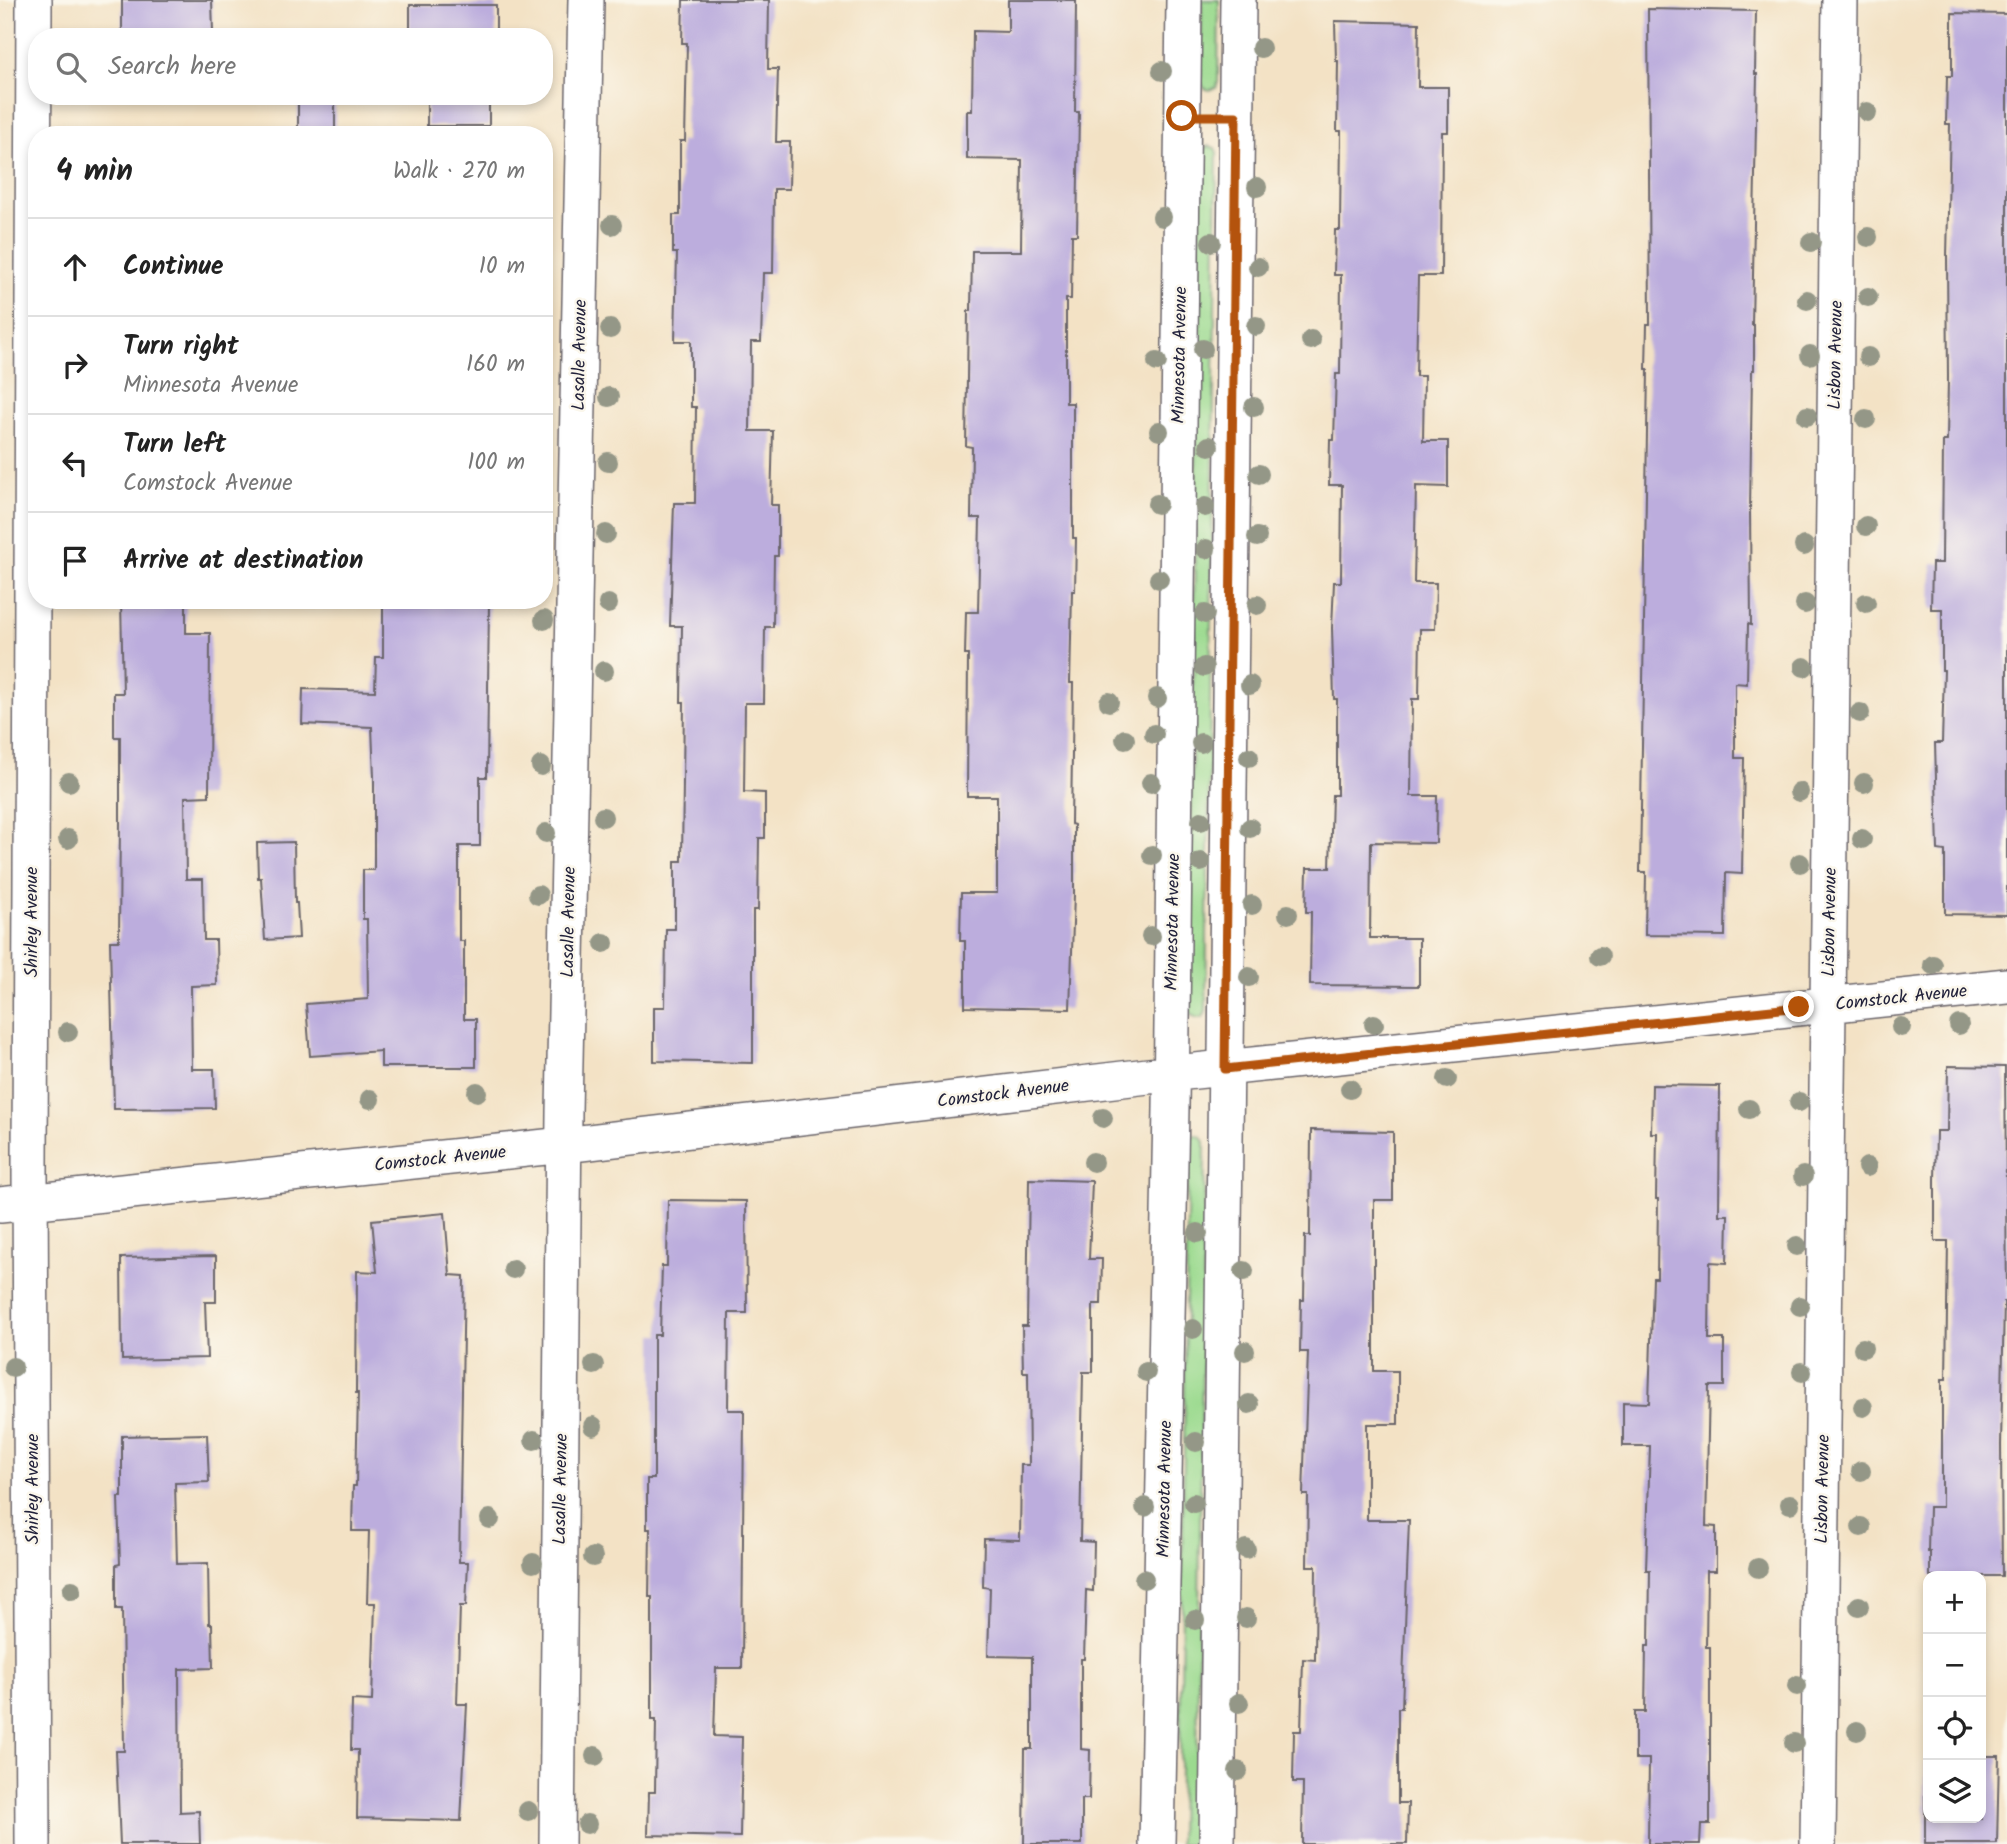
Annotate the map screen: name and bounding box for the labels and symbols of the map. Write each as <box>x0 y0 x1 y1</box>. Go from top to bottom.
route start <box>1166 100 1197 131</box>
street label: Minnesota Avenue <box>1165 286 1196 424</box>
street label: Lasalle Avenue <box>565 299 596 411</box>
street label: Lisbon Avenue <box>1821 300 1852 410</box>
street label: Minnesota Avenue <box>1158 853 1189 991</box>
street label: Lasalle Avenue <box>554 866 585 978</box>
street label: Shirley Avenue <box>18 867 47 977</box>
street label: Lisbon Avenue <box>1815 867 1846 977</box>
street label: Comstock Avenue <box>1834 977 1969 1020</box>
route end <box>1783 991 1814 1022</box>
street label: Comstock Avenue <box>936 1072 1071 1117</box>
street label: Comstock Avenue <box>373 1138 508 1181</box>
street label: Minnesota Avenue <box>1150 1420 1181 1558</box>
street label: Lasalle Avenue <box>546 1433 577 1545</box>
street label: Shirley Avenue <box>19 1434 48 1544</box>
street label: Lisbon Avenue <box>1808 1434 1839 1544</box>

